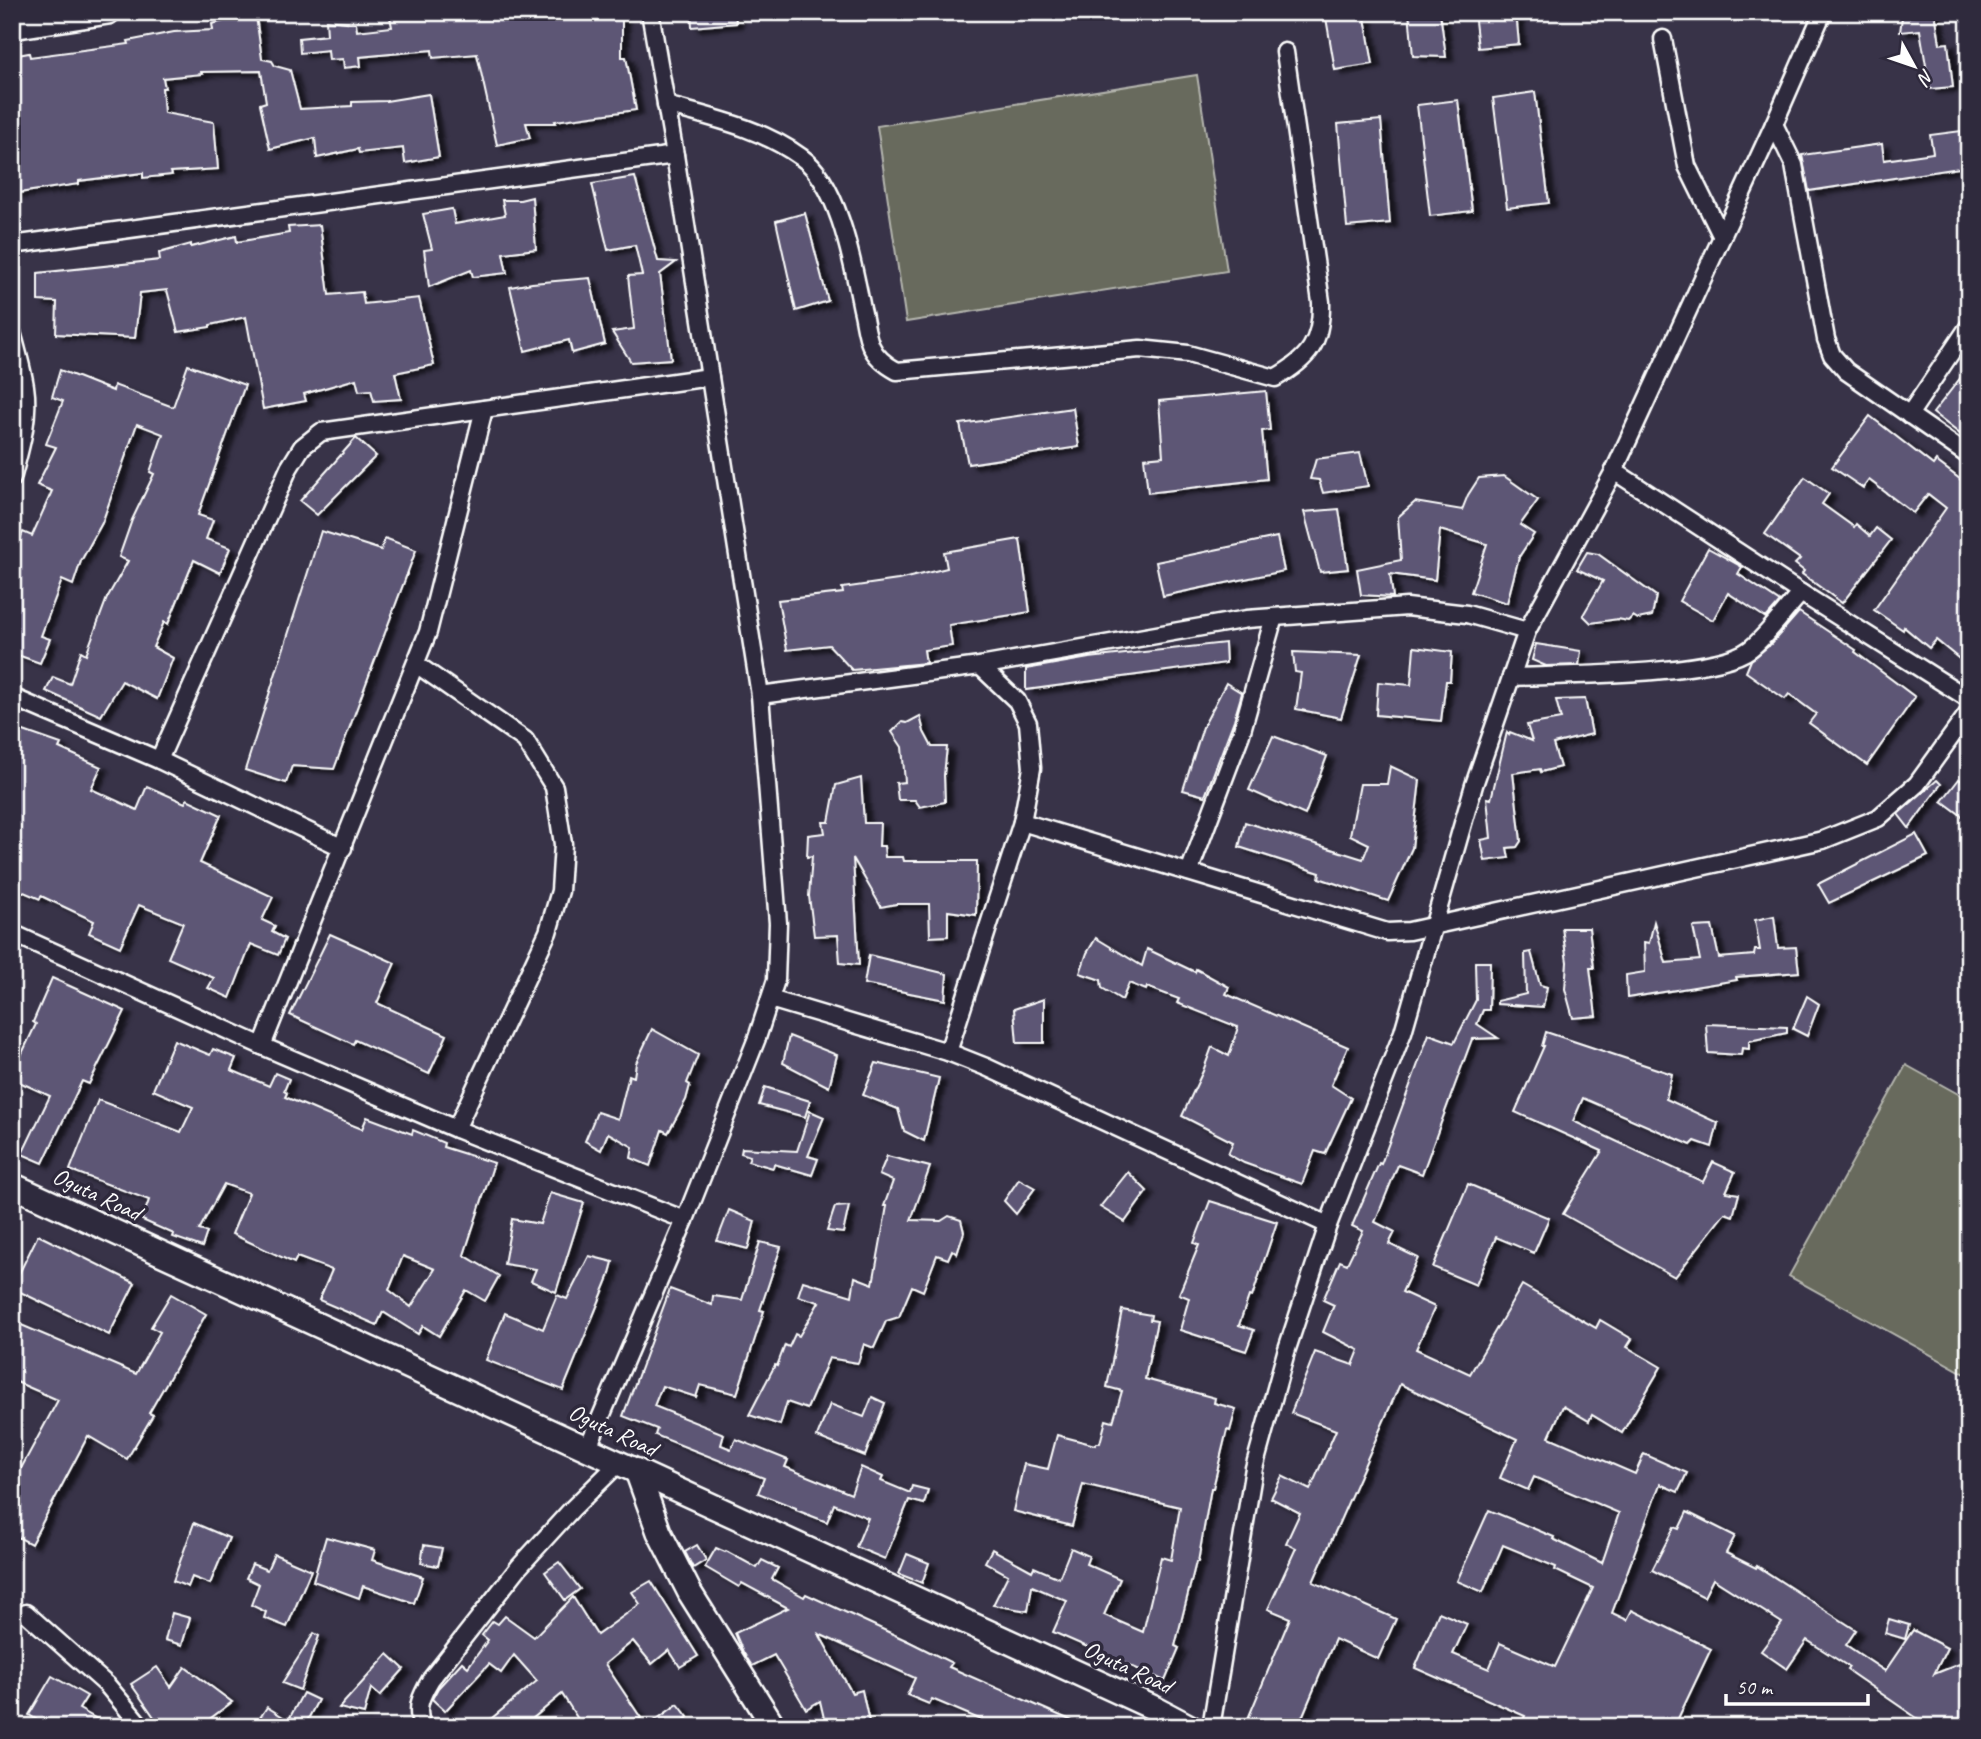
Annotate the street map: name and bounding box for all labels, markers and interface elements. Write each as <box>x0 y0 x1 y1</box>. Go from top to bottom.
north arrow <box>1880 32 1950 102</box>
text: N <box>1911 64 1939 91</box>
street label: Oguta Road <box>48 1160 149 1229</box>
street label: Oguta Road <box>564 1396 665 1465</box>
street label: Oguta Road <box>1079 1633 1180 1702</box>
scale bar <box>1726 1662 1867 1706</box>
text: 50 m <box>1736 1674 1774 1700</box>

